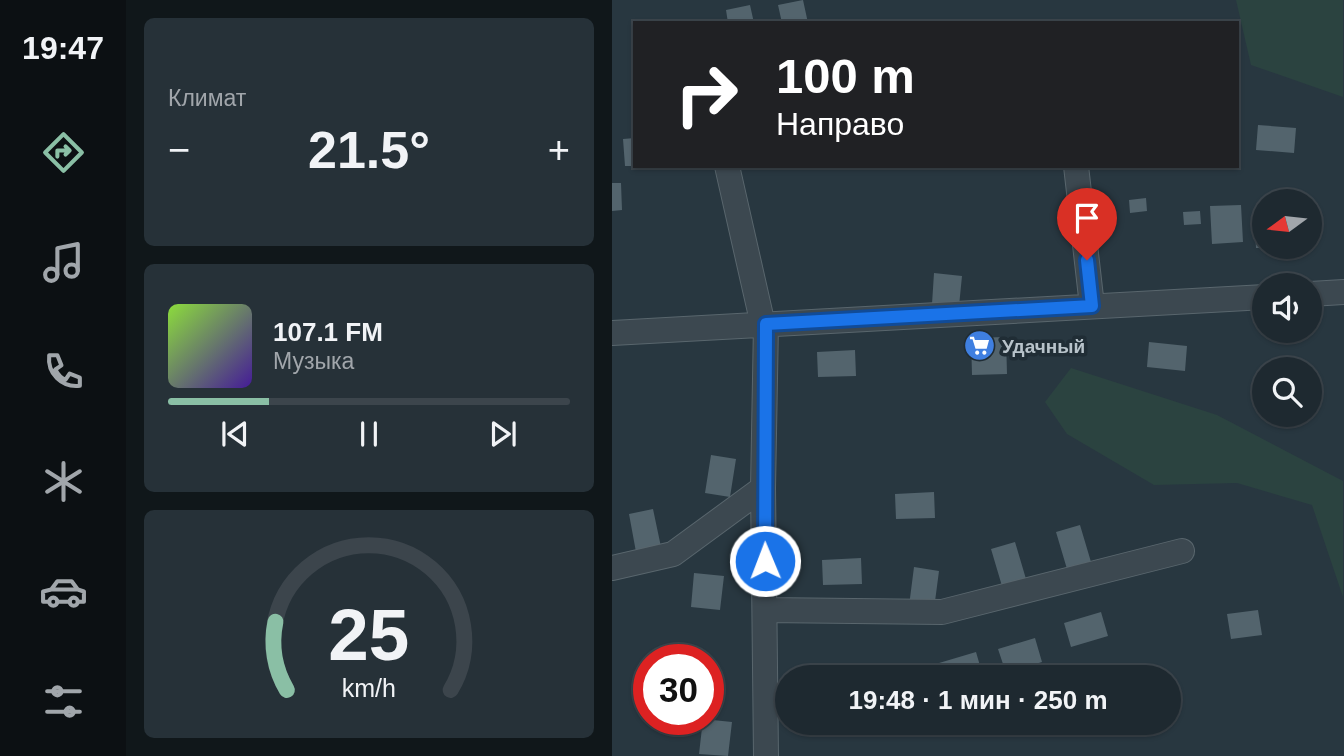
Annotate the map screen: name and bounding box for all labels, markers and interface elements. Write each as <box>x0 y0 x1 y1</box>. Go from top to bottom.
text: 19:47 <box>22 30 104 66</box>
icon: right <box>661 49 752 140</box>
text: 100 m <box>776 49 915 103</box>
text: Климат <box>168 85 246 111</box>
text: Направо <box>776 106 904 142</box>
text: 21.5° <box>308 121 430 179</box>
icon: directions <box>39 128 88 177</box>
text: − <box>168 129 190 171</box>
text: + <box>548 129 570 171</box>
pin <box>1057 188 1117 260</box>
north arrow <box>1252 189 1322 259</box>
map controls <box>1252 189 1322 427</box>
icon: arrive <box>1068 199 1106 237</box>
icon: music <box>39 238 88 287</box>
button: sound <box>1252 273 1322 343</box>
text: 107.1 FM <box>273 317 383 347</box>
supermarket icon: Удачный <box>962 329 996 363</box>
place label: Удачный <box>1002 336 1085 357</box>
icon: phone <box>39 347 88 396</box>
text: Музыка <box>273 348 354 374</box>
button: search <box>1252 357 1322 427</box>
icon: previous <box>216 415 254 453</box>
icon: pause <box>350 415 388 453</box>
icon: next <box>484 415 522 453</box>
icon: climate <box>39 457 88 506</box>
position arrow <box>728 524 802 598</box>
icon: car <box>39 567 88 616</box>
text: 25 <box>329 594 409 675</box>
speed limit sign: 30 <box>633 644 724 735</box>
text: km/h <box>342 674 396 702</box>
icon: filters <box>39 677 88 726</box>
text: 19:48 · 1 мин · 250 m <box>848 685 1108 715</box>

